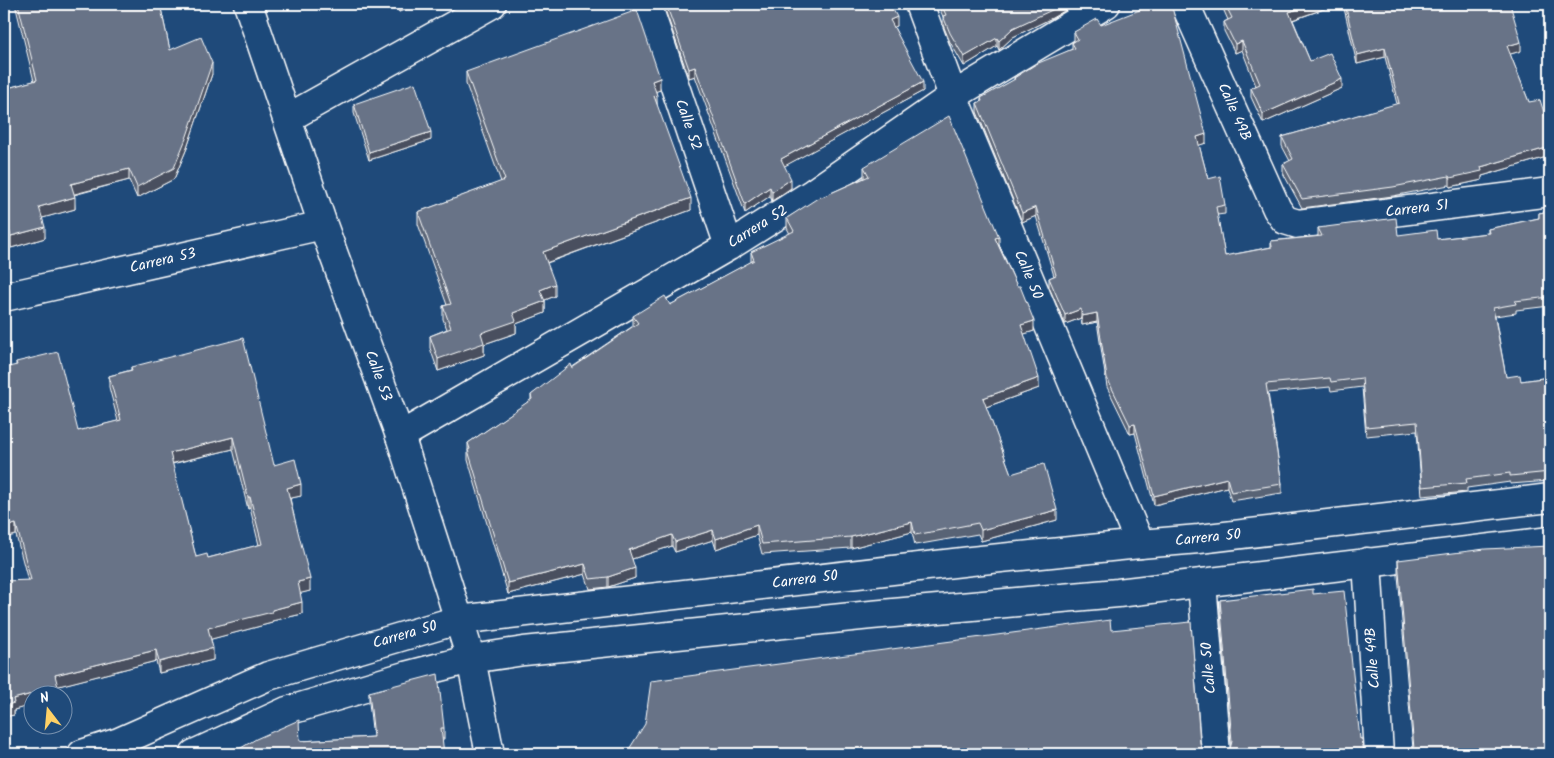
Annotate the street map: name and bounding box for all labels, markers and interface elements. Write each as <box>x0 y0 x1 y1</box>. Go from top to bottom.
street label: Calle 49B <box>1211 79 1257 145</box>
street label: Calle 52 <box>668 96 708 154</box>
street label: Carrera 51 <box>1384 193 1450 225</box>
street label: Carrera 52 <box>723 199 793 255</box>
street label: Carrera 53 <box>127 242 199 280</box>
street label: Calle 50 <box>1007 247 1049 304</box>
street label: Calle 53 <box>358 347 398 405</box>
street label: Carrera 50 <box>1174 523 1243 553</box>
street label: Carrera 50 <box>771 564 840 596</box>
street label: Carrera 50 <box>370 614 441 656</box>
street label: Calle 49B <box>1359 627 1387 689</box>
street label: Calle 50 <box>1195 641 1223 695</box>
north arrow <box>22 686 72 736</box>
text: N <box>37 687 52 710</box>

